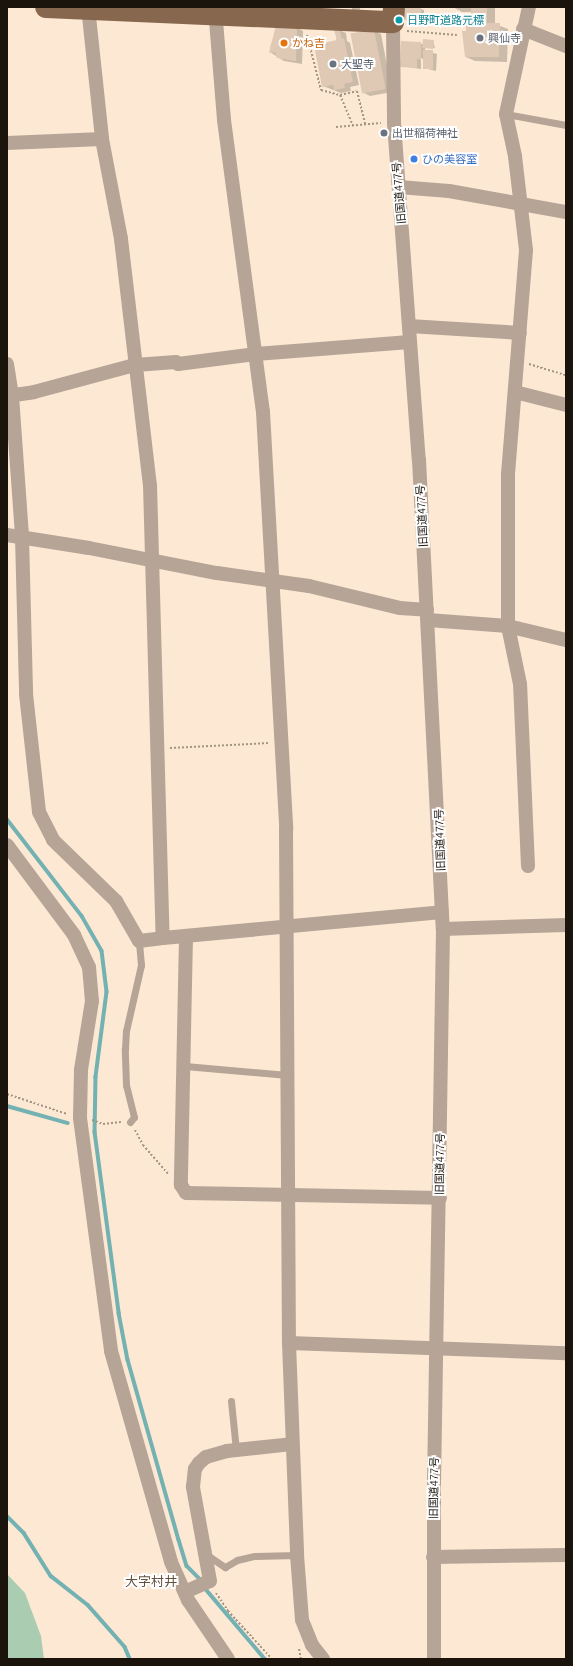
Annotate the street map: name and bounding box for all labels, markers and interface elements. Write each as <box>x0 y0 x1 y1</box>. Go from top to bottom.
place label: 日野町道路元標 <box>407 13 484 27</box>
marker: 日野町道路元標 <box>394 15 404 25</box>
place label: 興仙寺 <box>488 31 521 45</box>
marker: 興仙寺 <box>475 33 485 43</box>
place label: かね吉 <box>292 36 325 50</box>
marker: かね吉 <box>279 38 289 48</box>
place label: 大聖寺 <box>341 57 374 71</box>
marker: 大聖寺 <box>328 59 338 69</box>
place label: 出世稲荷神社 <box>392 126 458 140</box>
marker: 出世稲荷神社 <box>379 128 389 138</box>
place label: ひの美容室 <box>422 152 477 166</box>
marker: ひの美容室 <box>409 154 419 164</box>
street label: 旧国道477号 <box>390 161 408 225</box>
street label: 旧国道477号 <box>414 484 430 548</box>
street label: 旧国道477号 <box>432 808 448 872</box>
street label: 旧国道477号 <box>433 1133 447 1195</box>
street label: 旧国道477号 <box>427 1457 441 1519</box>
district label: 大字村井 <box>125 1573 177 1589</box>

